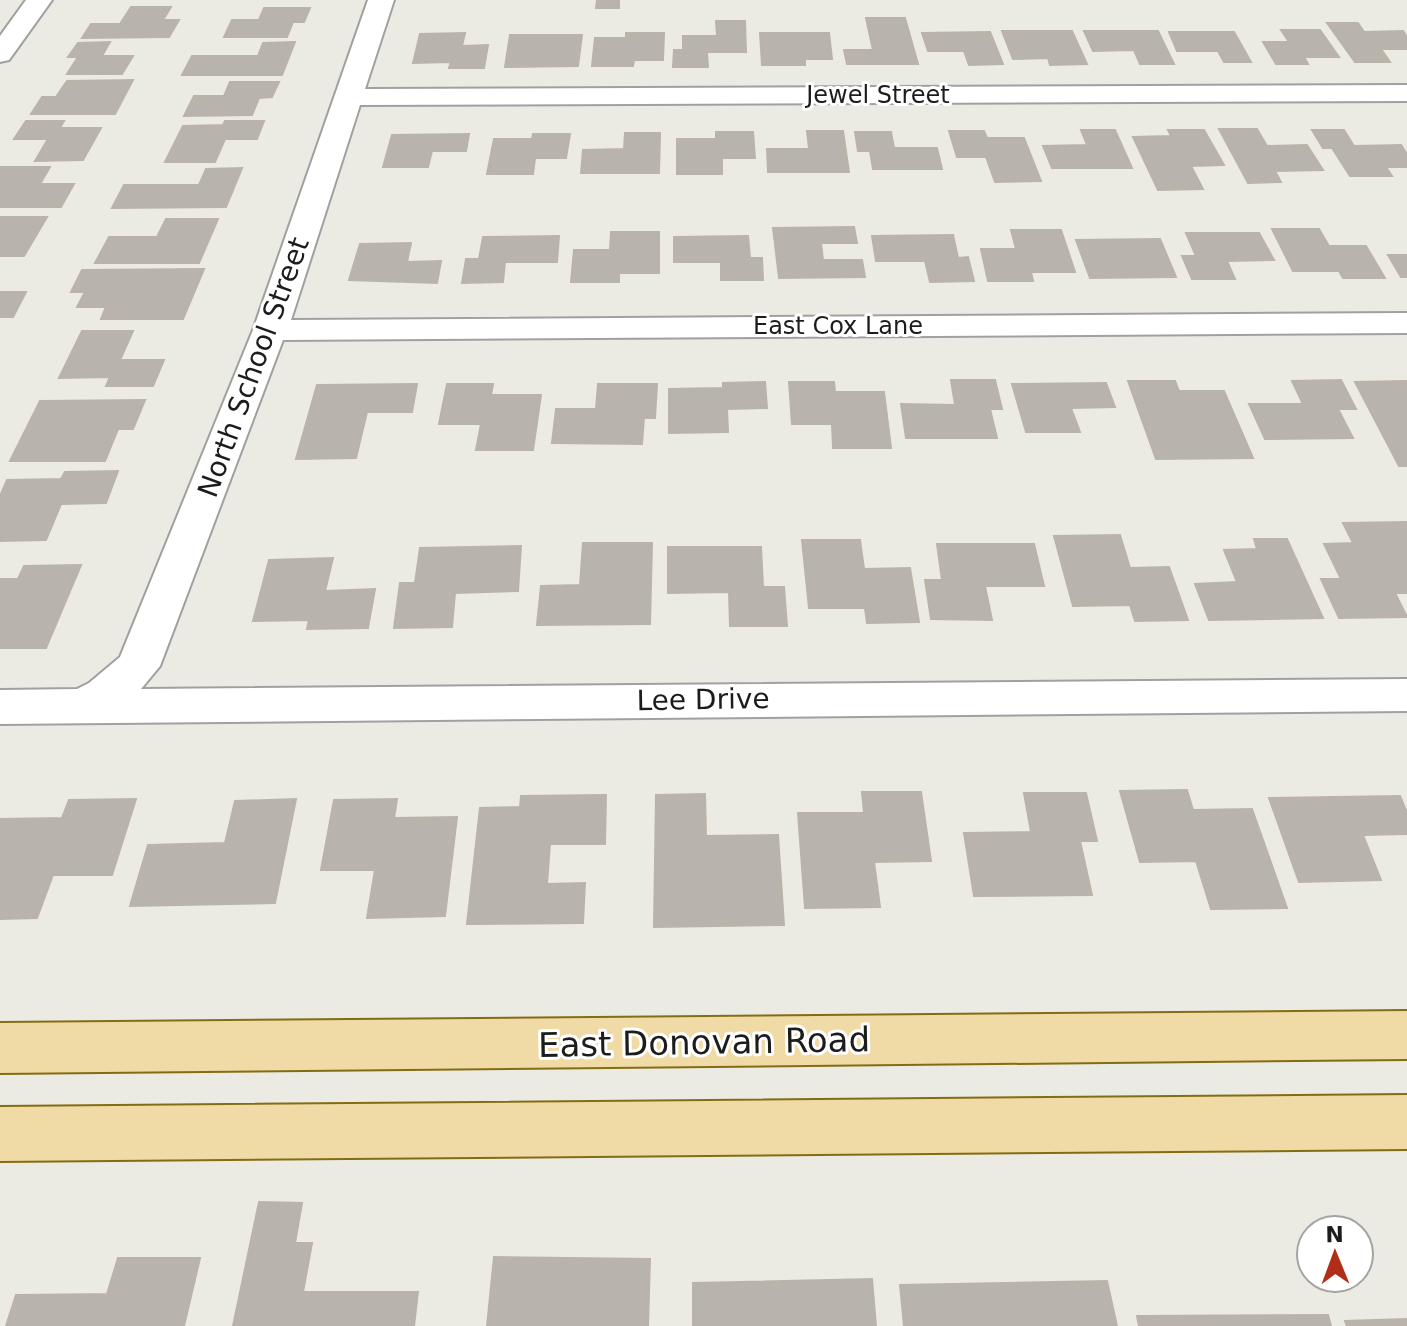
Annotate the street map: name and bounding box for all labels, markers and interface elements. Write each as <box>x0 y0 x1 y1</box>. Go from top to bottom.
street label: Jewel Street <box>804 81 950 109</box>
street label: North School Street <box>191 233 316 502</box>
street label: East Cox Lane <box>753 312 923 340</box>
street label: Lee Drive <box>636 682 770 717</box>
street label: East Donovan Road <box>538 1019 870 1065</box>
north arrow <box>1295 1214 1375 1294</box>
text: N <box>1325 1222 1344 1247</box>

